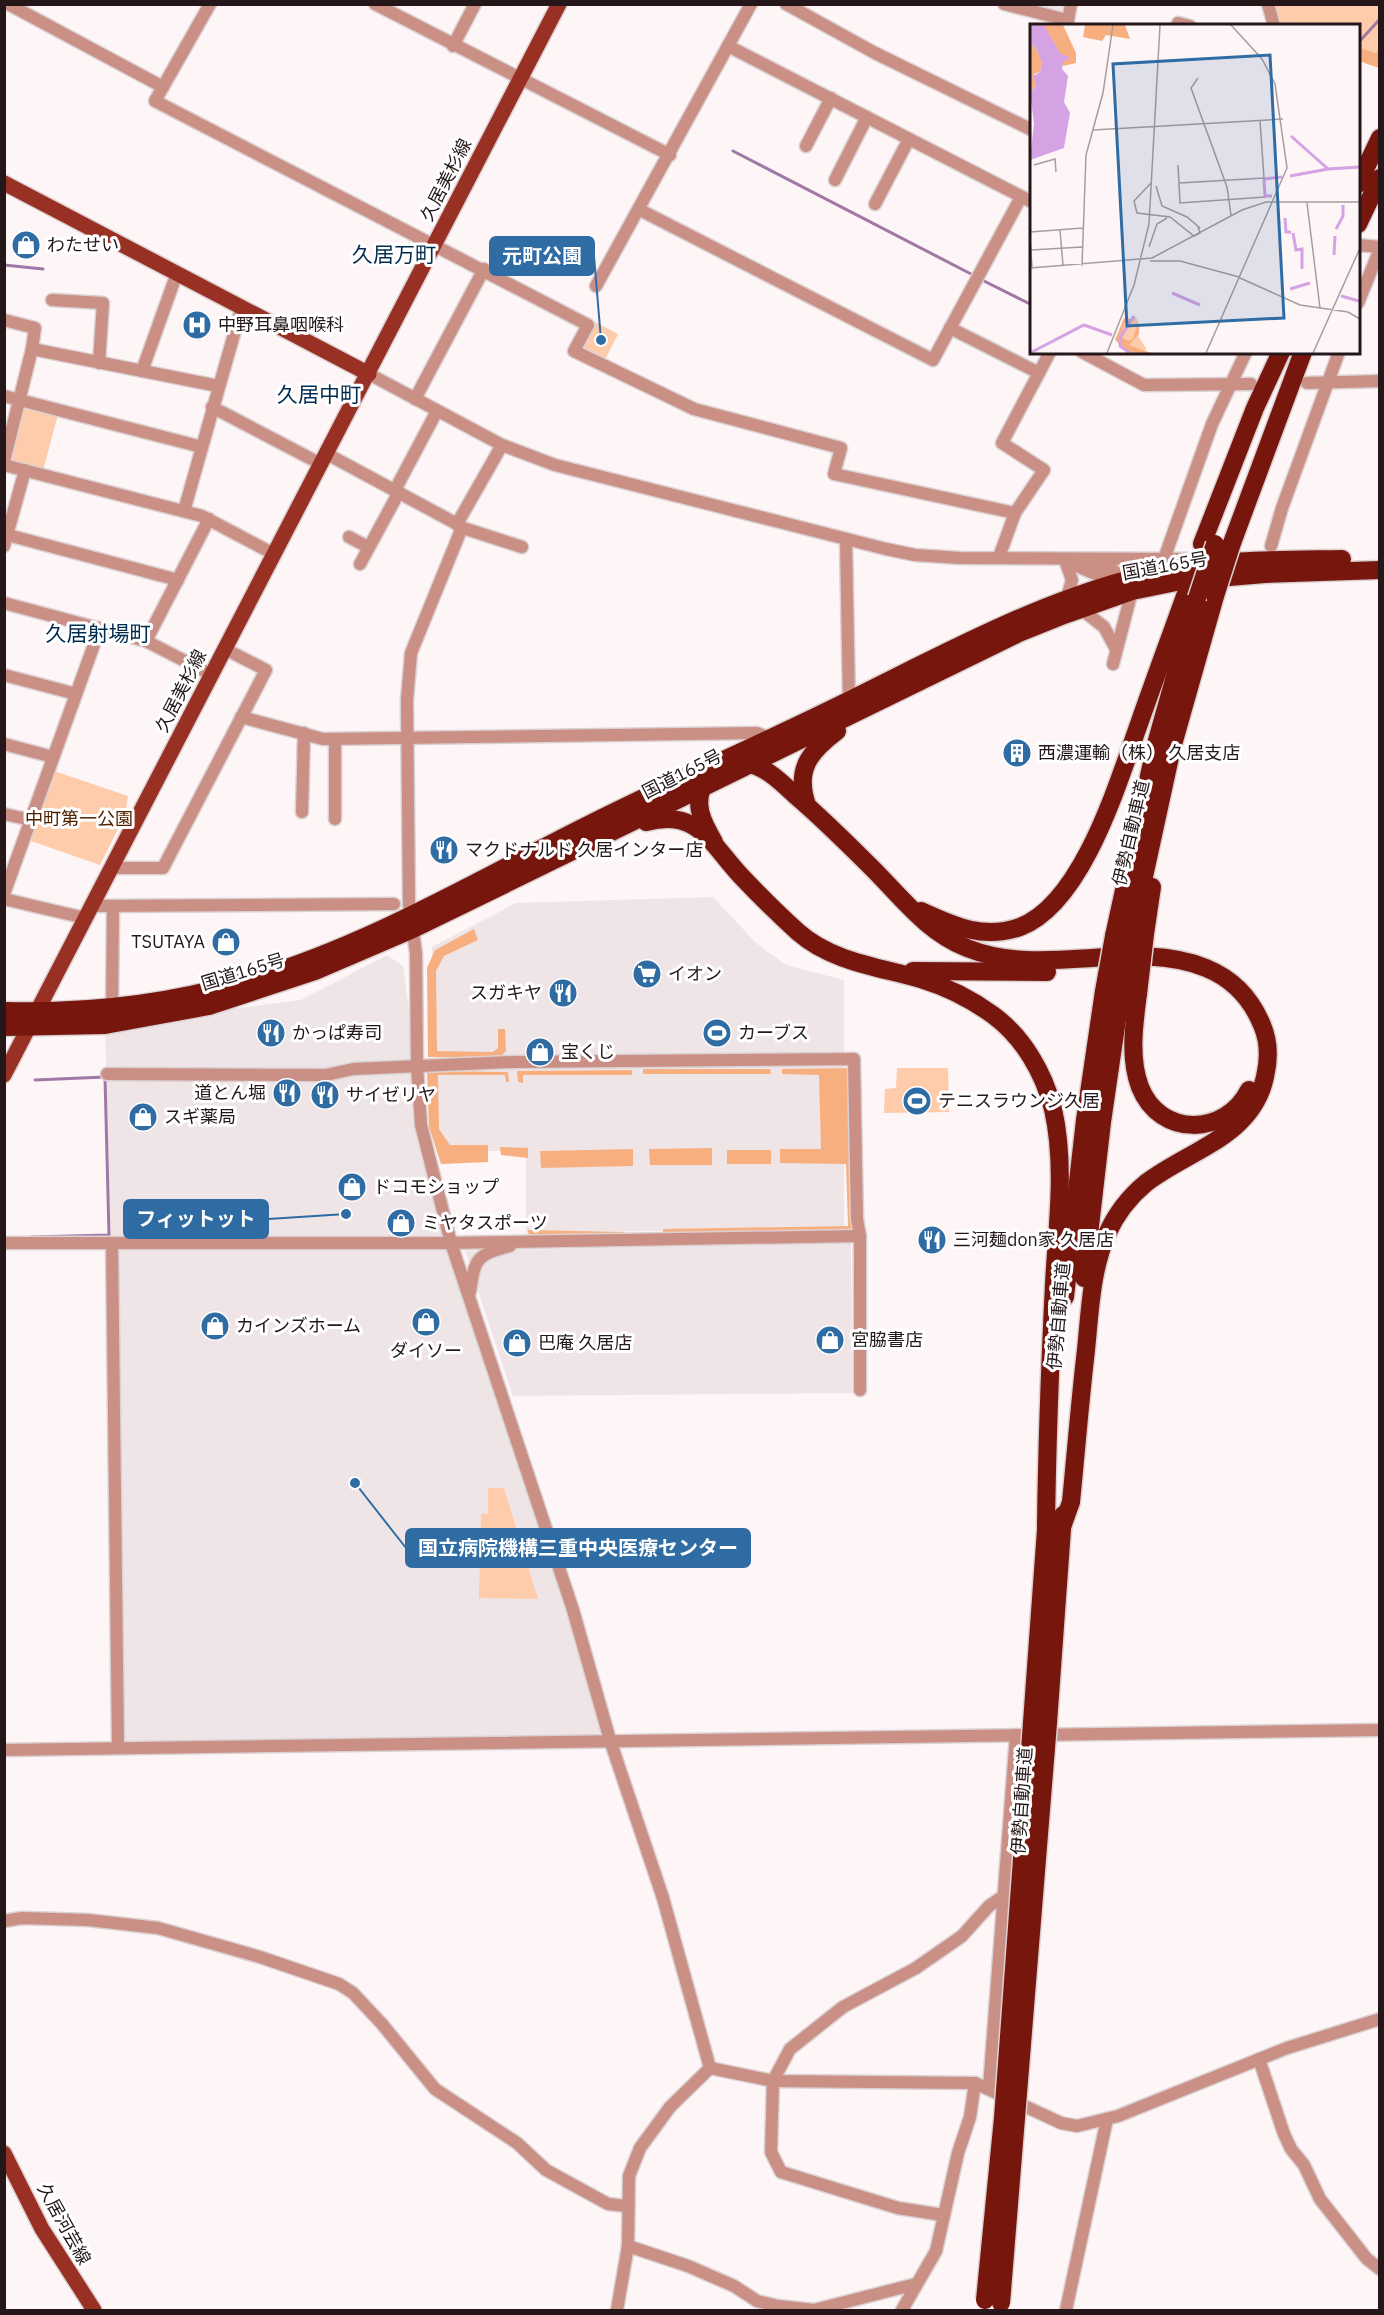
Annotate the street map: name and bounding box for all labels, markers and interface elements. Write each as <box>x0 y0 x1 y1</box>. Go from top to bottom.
inset map <box>1030 24 1360 354</box>
street label: 久居美杉線 <box>415 134 476 225</box>
shop icon: わたせい <box>10 229 42 261</box>
place label: わたせい <box>47 233 119 256</box>
callout: 元町公園 <box>490 237 594 275</box>
district label: 久居万町 <box>352 240 436 268</box>
text: 元町公園 <box>502 242 582 269</box>
hospital icon: 中野耳鼻咽喉科 <box>181 309 213 341</box>
place label: 中野耳鼻咽喉科 <box>218 313 344 336</box>
district label: 久居中町 <box>277 380 361 408</box>
street label: 国道165号 <box>1120 547 1209 584</box>
district label: 久居射場町 <box>46 619 151 647</box>
street label: 久居美杉線 <box>150 645 211 736</box>
building icon: 西濃運輸（株） 久居支店 <box>1001 737 1033 769</box>
place label: 西濃運輸（株） 久居支店 <box>1038 741 1240 764</box>
street label: 国道165号 <box>638 744 725 803</box>
street label: 伊勢自動車道 <box>1107 778 1154 888</box>
park label: 中町第一公園 <box>25 807 133 830</box>
restaurant icon: マクドナルド 久居インター店 <box>428 834 460 866</box>
place label: マクドナルド 久居インター店 <box>465 838 703 861</box>
shop icon: TSUTAYA <box>210 926 242 958</box>
place label: TSUTAYA <box>131 930 205 953</box>
street label: 国道165号 <box>198 948 288 995</box>
supermarket icon: イオン <box>631 958 663 990</box>
place label: イオン <box>668 962 722 985</box>
restaurant icon: スガキヤ <box>547 977 579 1009</box>
place label: スガキヤ <box>470 981 542 1004</box>
restaurant icon: かっぱ寿司 <box>255 1017 287 1049</box>
sports icon: カーブス <box>701 1017 733 1049</box>
place label: かっぱ寿司 <box>292 1021 382 1044</box>
place label: カーブス <box>738 1021 809 1044</box>
shop icon: 宝くじ <box>524 1036 556 1068</box>
place label: 宝くじ <box>561 1040 615 1063</box>
restaurant icon: 道とん堀 <box>271 1077 303 1109</box>
restaurant icon: サイゼリヤ <box>309 1079 341 1111</box>
place label: 道とん堀 <box>194 1081 266 1104</box>
place label: サイゼリヤ <box>346 1083 436 1106</box>
sports icon: テニスラウンジ久居 <box>901 1085 933 1117</box>
place label: テニスラウンジ久居 <box>938 1089 1100 1112</box>
shop icon: スギ薬局 <box>127 1101 159 1133</box>
place label: スギ薬局 <box>164 1105 236 1128</box>
shop icon: ドコモショップ <box>336 1171 368 1203</box>
place label: ドコモショップ <box>373 1175 499 1198</box>
callout: フィットット <box>124 1200 268 1238</box>
text: フィットット <box>136 1205 256 1232</box>
shop icon: ミヤタスポーツ <box>385 1207 417 1239</box>
place label: ミヤタスポーツ <box>422 1211 548 1234</box>
restaurant icon: 三河麺don家 久居店 <box>916 1224 948 1256</box>
place label: 三河麺don家 久居店 <box>953 1228 1114 1251</box>
street label: 伊勢自動車道 <box>1042 1261 1075 1371</box>
shop icon: ダイソー <box>410 1306 442 1338</box>
shop icon: カインズホーム <box>199 1310 231 1342</box>
place label: カインズホーム <box>236 1314 361 1337</box>
shop icon: 宮脇書店 <box>814 1324 846 1356</box>
shop icon: 巴庵 久居店 <box>501 1327 533 1359</box>
place label: 宮脇書店 <box>851 1328 923 1351</box>
place label: 巴庵 久居店 <box>538 1331 632 1354</box>
place label: ダイソー <box>390 1339 462 1362</box>
callout: 国立病院機構三重中央医療センター <box>406 1529 750 1567</box>
text: 国立病院機構三重中央医療センター <box>418 1534 738 1561</box>
street label: 伊勢自動車道 <box>1006 1746 1037 1856</box>
street label: 久居河芸線 <box>33 2179 96 2269</box>

